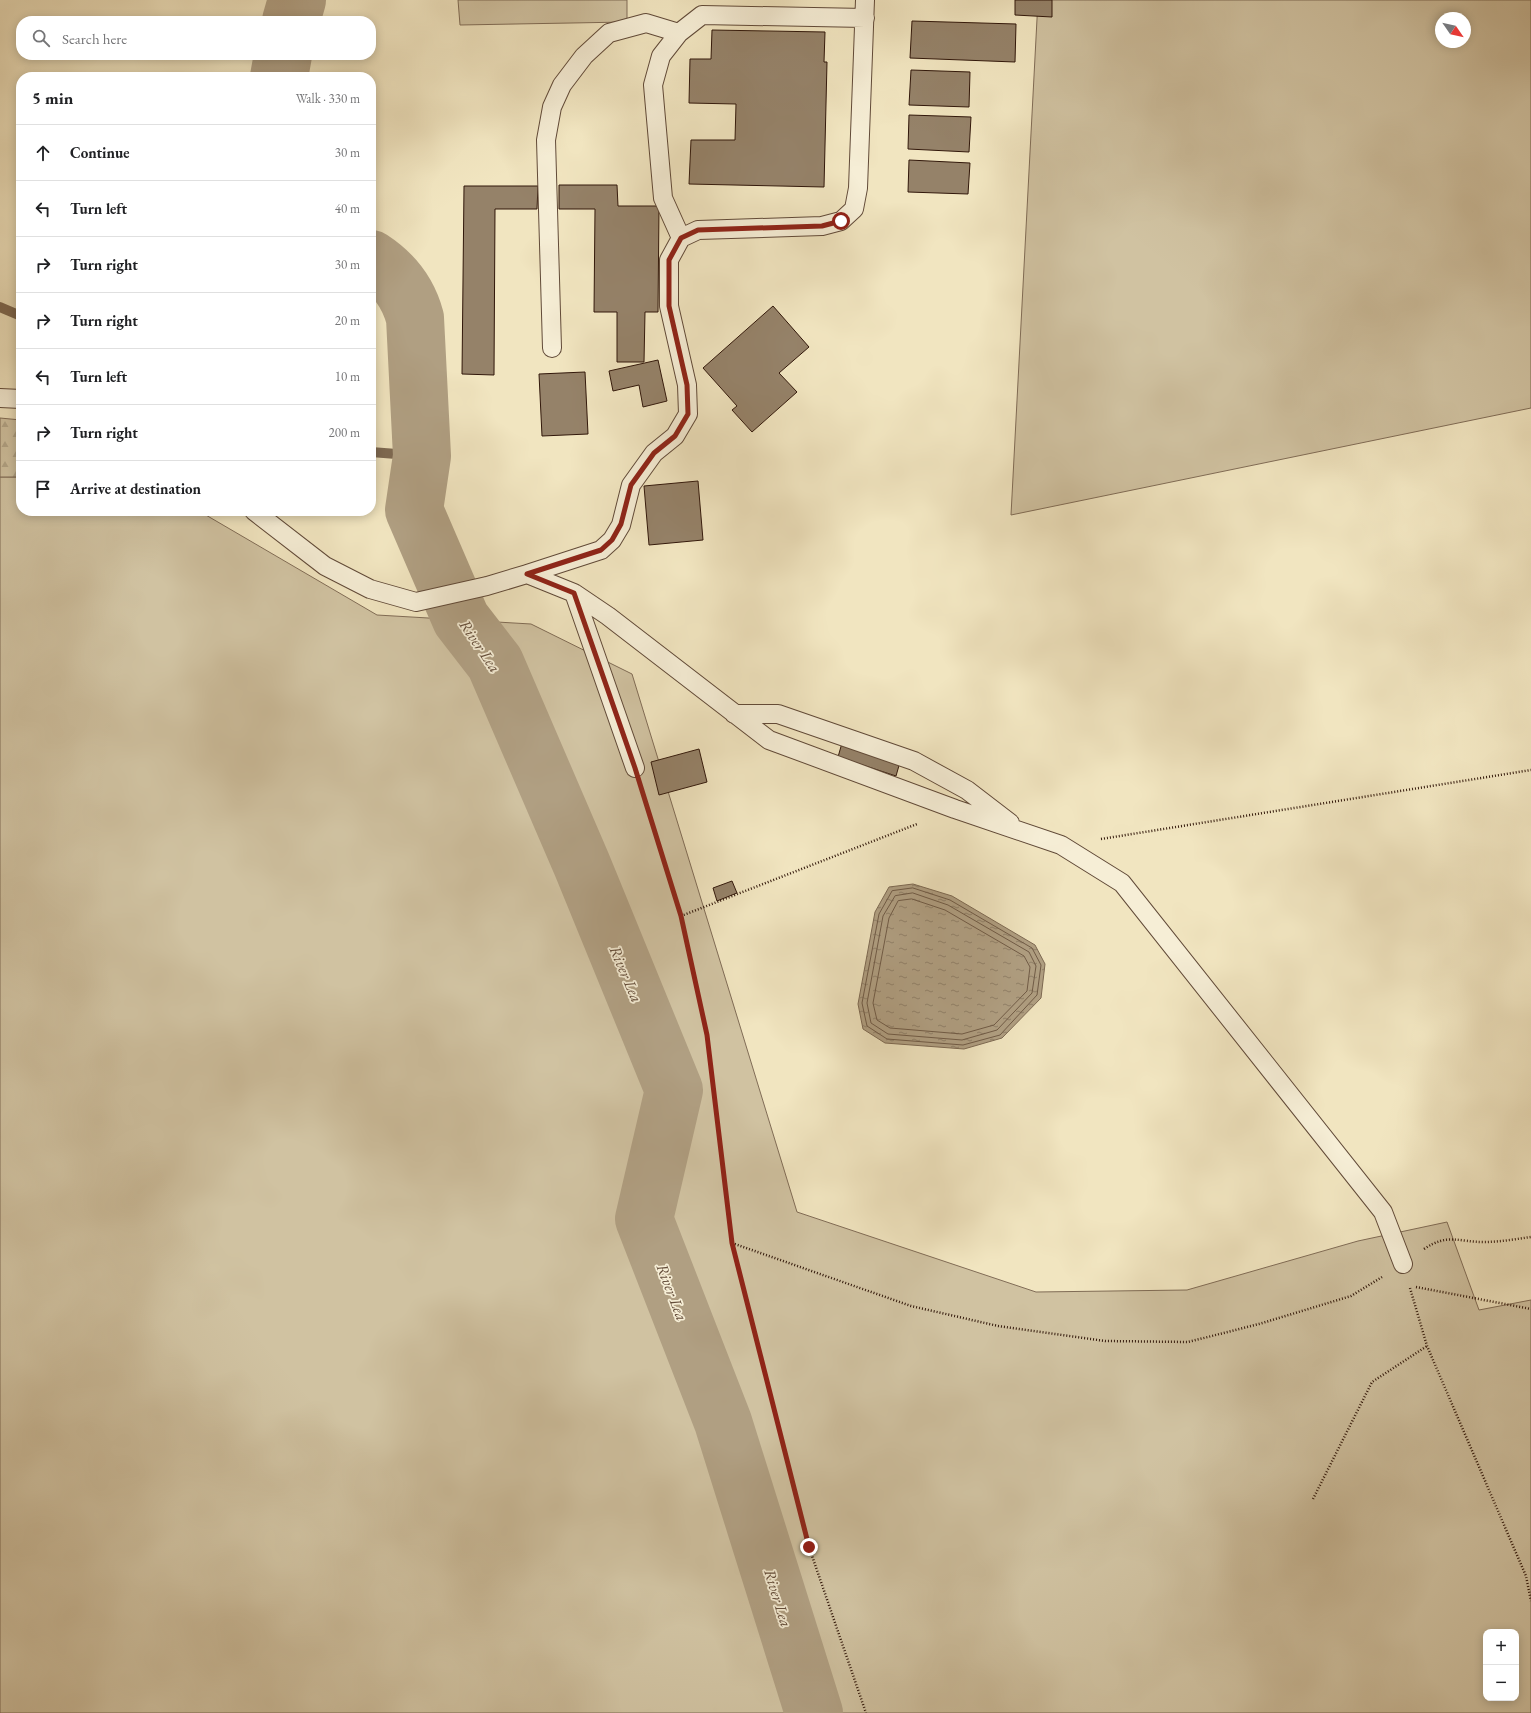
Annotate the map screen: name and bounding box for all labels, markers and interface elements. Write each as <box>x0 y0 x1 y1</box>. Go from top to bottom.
north arrow <box>1435 12 1471 48</box>
search box <box>16 16 376 60</box>
icon: search <box>30 27 52 49</box>
text: Search here <box>62 29 127 48</box>
text: 5 min <box>32 87 73 109</box>
text: Walk · 330 m <box>296 90 360 107</box>
icon: ahead <box>32 142 54 164</box>
text: Continue <box>70 143 130 162</box>
text: 30 m <box>335 144 360 161</box>
icon: left <box>32 198 54 220</box>
text: Turn left <box>70 199 127 218</box>
text: 40 m <box>335 200 360 217</box>
route start <box>832 212 850 230</box>
icon: right <box>32 254 54 276</box>
text: Turn right <box>70 255 138 274</box>
text: 30 m <box>335 256 360 273</box>
icon: right <box>32 310 54 332</box>
text: Turn right <box>70 311 138 330</box>
text: 20 m <box>335 312 360 329</box>
icon: left <box>32 366 54 388</box>
text: Turn left <box>70 367 127 386</box>
text: 10 m <box>335 368 360 385</box>
icon: right <box>32 422 54 444</box>
text: Turn right <box>70 423 138 442</box>
text: 200 m <box>329 424 360 441</box>
icon: arrive <box>32 478 54 500</box>
text: Arrive at destination <box>70 479 201 498</box>
water label: River Lea <box>455 615 505 677</box>
water label: River Lea <box>605 942 647 1006</box>
water label: River Lea <box>652 1260 692 1324</box>
route end <box>800 1538 818 1556</box>
water label: River Lea <box>759 1566 797 1630</box>
map controls <box>1483 1629 1519 1701</box>
button: + <box>1483 1629 1519 1665</box>
button: − <box>1483 1665 1519 1701</box>

